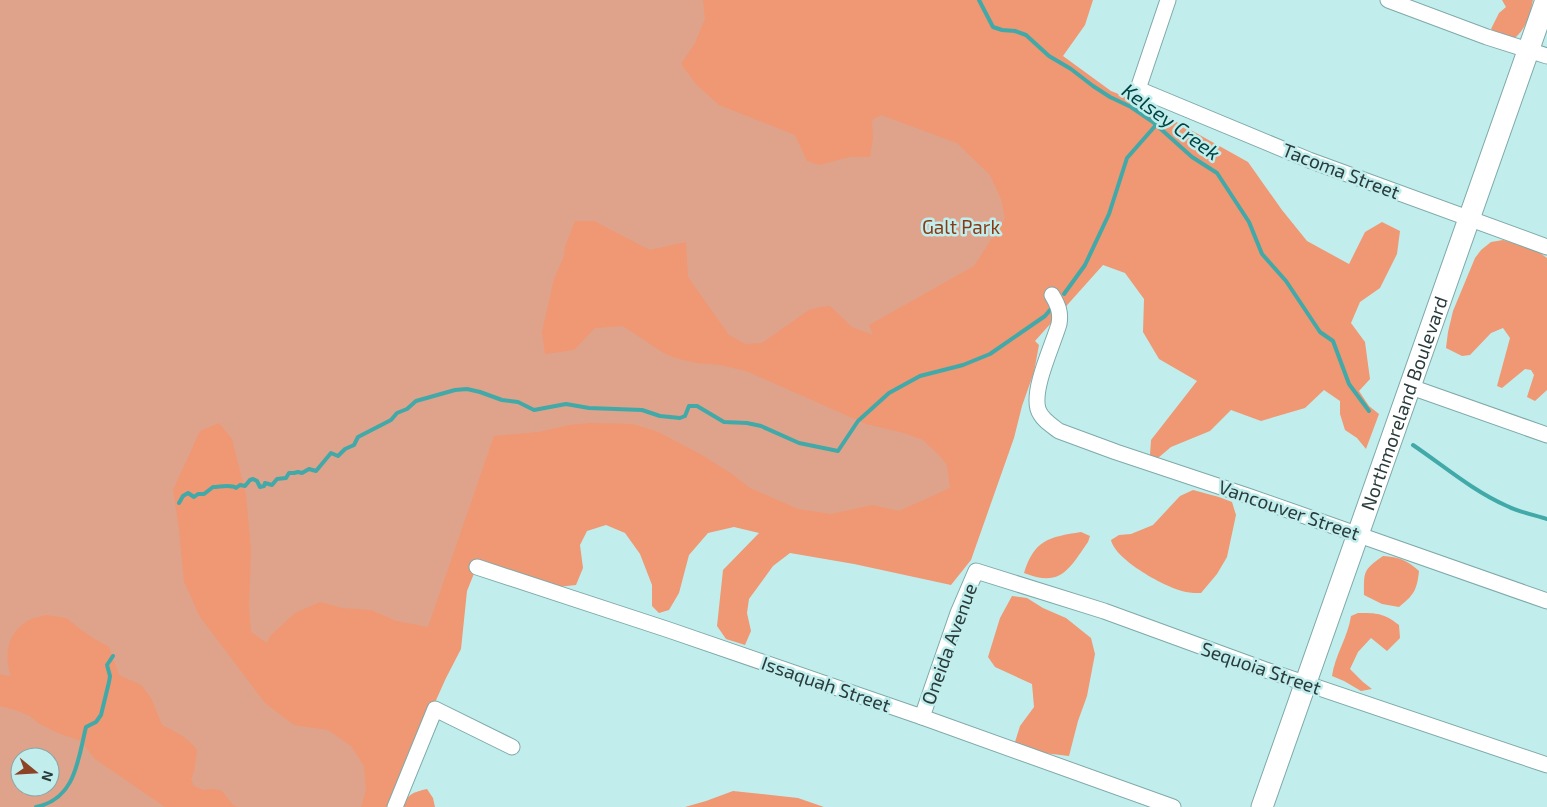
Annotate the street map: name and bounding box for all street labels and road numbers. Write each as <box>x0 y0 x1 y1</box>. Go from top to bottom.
street label: Tacoma Street <box>1279 138 1403 203</box>
street label: Northmoreland Boulevard <box>1355 293 1452 513</box>
street label: Vancouver Street <box>1216 475 1363 544</box>
street label: Oneida Avenue <box>916 580 981 708</box>
street label: Sequoia Street <box>1198 636 1324 699</box>
street label: Issaquah Street <box>759 651 894 716</box>

